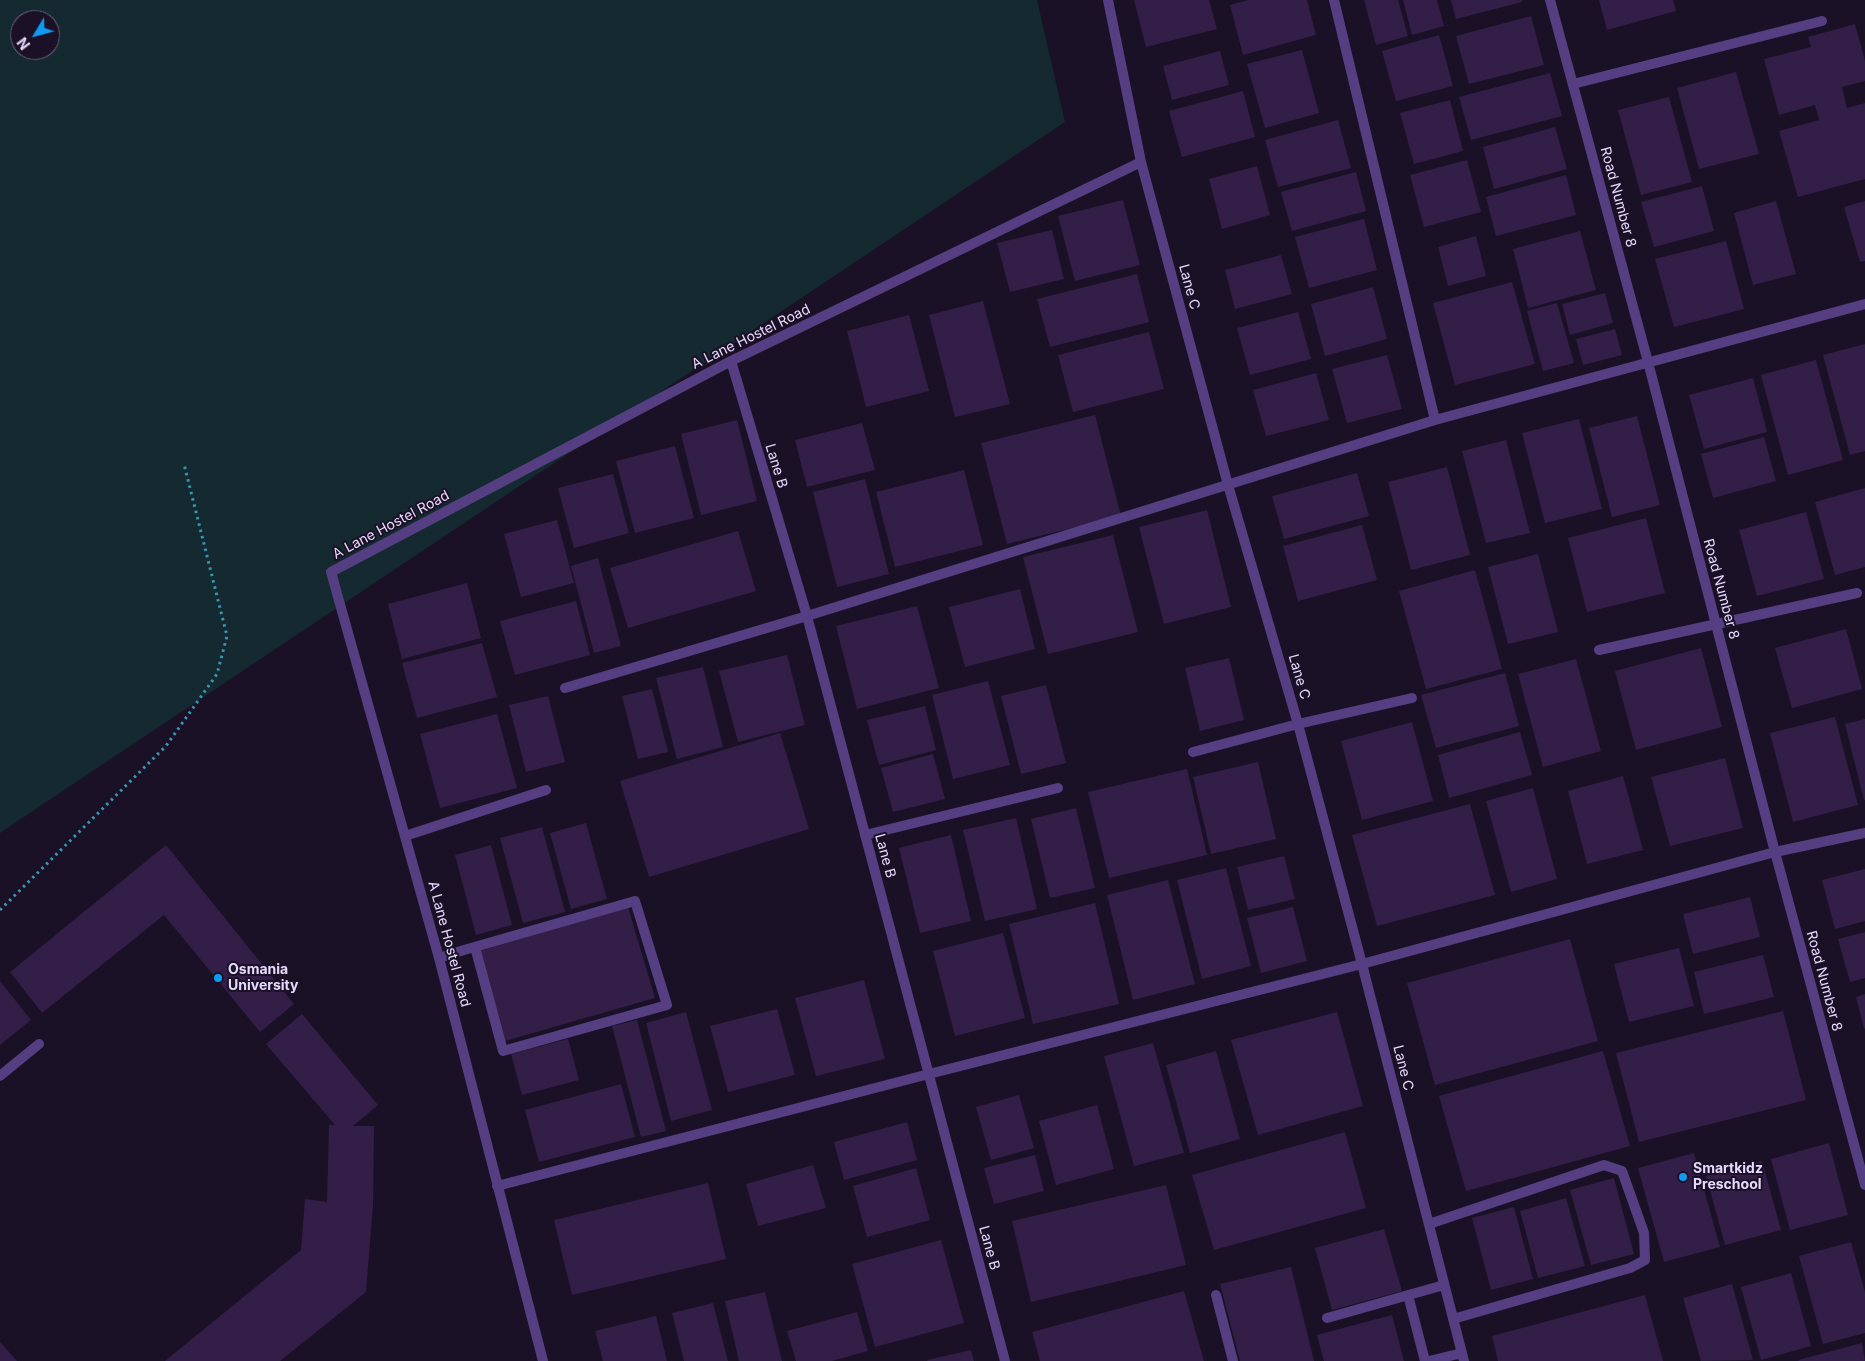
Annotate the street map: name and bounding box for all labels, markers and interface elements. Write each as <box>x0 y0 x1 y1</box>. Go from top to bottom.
north arrow <box>10 10 60 60</box>
text: N <box>13 34 33 53</box>
street label: Road Number 8 <box>1597 145 1639 249</box>
street label: Lane C <box>1175 262 1203 312</box>
street label: A Lane Hostel Road <box>689 301 813 373</box>
street label: Lane B <box>761 442 791 490</box>
street label: A Lane Hostel Road <box>330 487 452 563</box>
street label: Road Number 8 <box>1700 537 1742 641</box>
street label: Lane C <box>1285 652 1313 702</box>
street label: Lane B <box>871 832 899 880</box>
street label: A Lane Hostel Road <box>424 879 474 1009</box>
street label: Road Number 8 <box>1803 929 1845 1033</box>
place label: Osmania University <box>228 962 298 994</box>
marker: Osmania University <box>212 972 224 984</box>
street label: Lane C <box>1389 1043 1417 1093</box>
place label: Smartkidz Preschool <box>1693 1161 1763 1194</box>
marker: Smartkidz Preschool <box>1677 1171 1689 1183</box>
street label: Lane B <box>975 1224 1003 1272</box>

